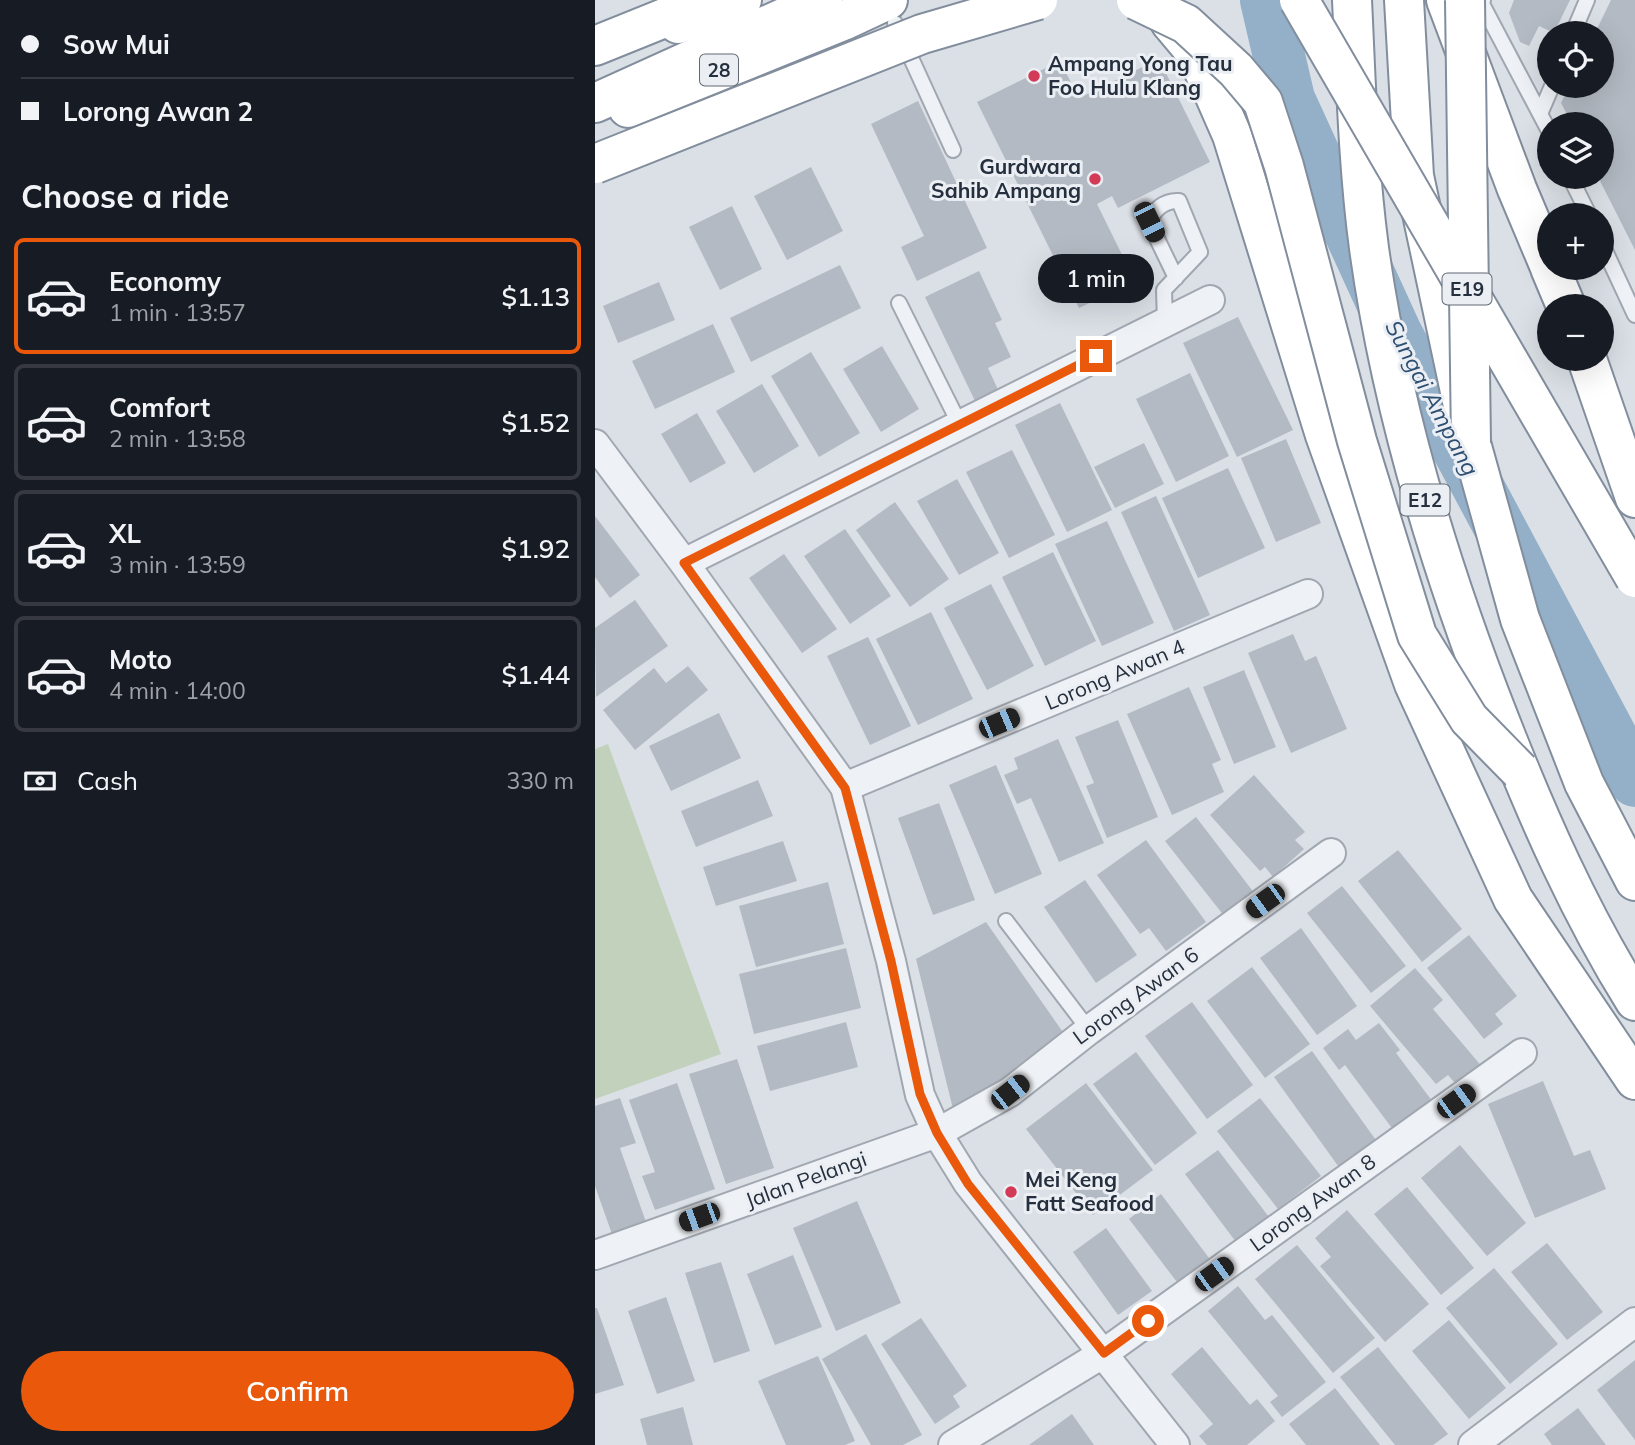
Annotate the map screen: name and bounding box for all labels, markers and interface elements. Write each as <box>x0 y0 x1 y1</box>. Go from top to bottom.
map controls <box>1537 21 1614 371</box>
button: locate <box>1537 21 1614 98</box>
text: Sow Mui <box>63 28 170 61</box>
place label: Ampang Yong Tau Foo Hulu Klang <box>1048 50 1232 100</box>
road number: 28 <box>700 54 738 86</box>
marker: Ampang Yong Tau Foo Hulu Klang <box>1026 68 1042 84</box>
text: Lorong Awan 2 <box>63 95 253 128</box>
button: layers <box>1537 112 1614 189</box>
place label: Gurdwara Sahib Ampang <box>931 153 1081 203</box>
marker: Gurdwara Sahib Ampang <box>1087 171 1103 187</box>
text: Choose a ride <box>21 176 229 216</box>
car <box>1131 199 1168 245</box>
button: + <box>1537 203 1614 280</box>
callout: 1 min <box>1038 254 1154 304</box>
text: 1 min <box>1066 264 1126 293</box>
icon: car <box>25 265 88 328</box>
text: Economy <box>109 265 221 298</box>
road number: E19 <box>1443 274 1491 304</box>
text: $1.13 <box>501 280 570 313</box>
button: − <box>1537 294 1614 371</box>
text: 1 min · 13:57 <box>109 298 246 327</box>
water label: Sungai Ampang <box>1379 315 1486 481</box>
route end <box>1080 340 1112 372</box>
icon: car <box>25 391 88 454</box>
text: Comfort <box>109 391 210 424</box>
text: $1.52 <box>501 406 570 439</box>
text: 2 min · 13:58 <box>109 424 246 453</box>
road number: E12 <box>1401 485 1449 516</box>
icon: car <box>25 517 88 580</box>
text: XL <box>109 517 141 550</box>
text: $1.92 <box>501 532 570 565</box>
text: 3 min · 13:59 <box>109 550 246 579</box>
street label: Lorong Awan 4 <box>1041 633 1189 715</box>
icon: car <box>25 643 88 706</box>
text: Moto <box>109 643 172 676</box>
text: $1.44 <box>501 658 570 691</box>
text: 4 min · 14:00 <box>109 676 246 705</box>
car <box>976 705 1023 741</box>
icon: cash <box>21 762 59 800</box>
text: Cash <box>77 764 138 797</box>
text: 330 m <box>506 766 574 795</box>
car <box>1242 880 1289 922</box>
street label: Lorong Awan 6 <box>1067 941 1203 1050</box>
car <box>987 1071 1034 1113</box>
car <box>1433 1080 1480 1122</box>
street label: Jalan Pelangi <box>741 1145 870 1213</box>
street label: Lorong Awan 8 <box>1244 1148 1380 1257</box>
place label: Mei Keng Fatt Seafood <box>1025 1166 1154 1216</box>
marker: Mei Keng Fatt Seafood <box>1003 1184 1019 1200</box>
car <box>676 1200 723 1234</box>
car <box>1191 1253 1238 1295</box>
route start <box>1132 1305 1164 1337</box>
button: Confirm <box>21 1351 574 1431</box>

